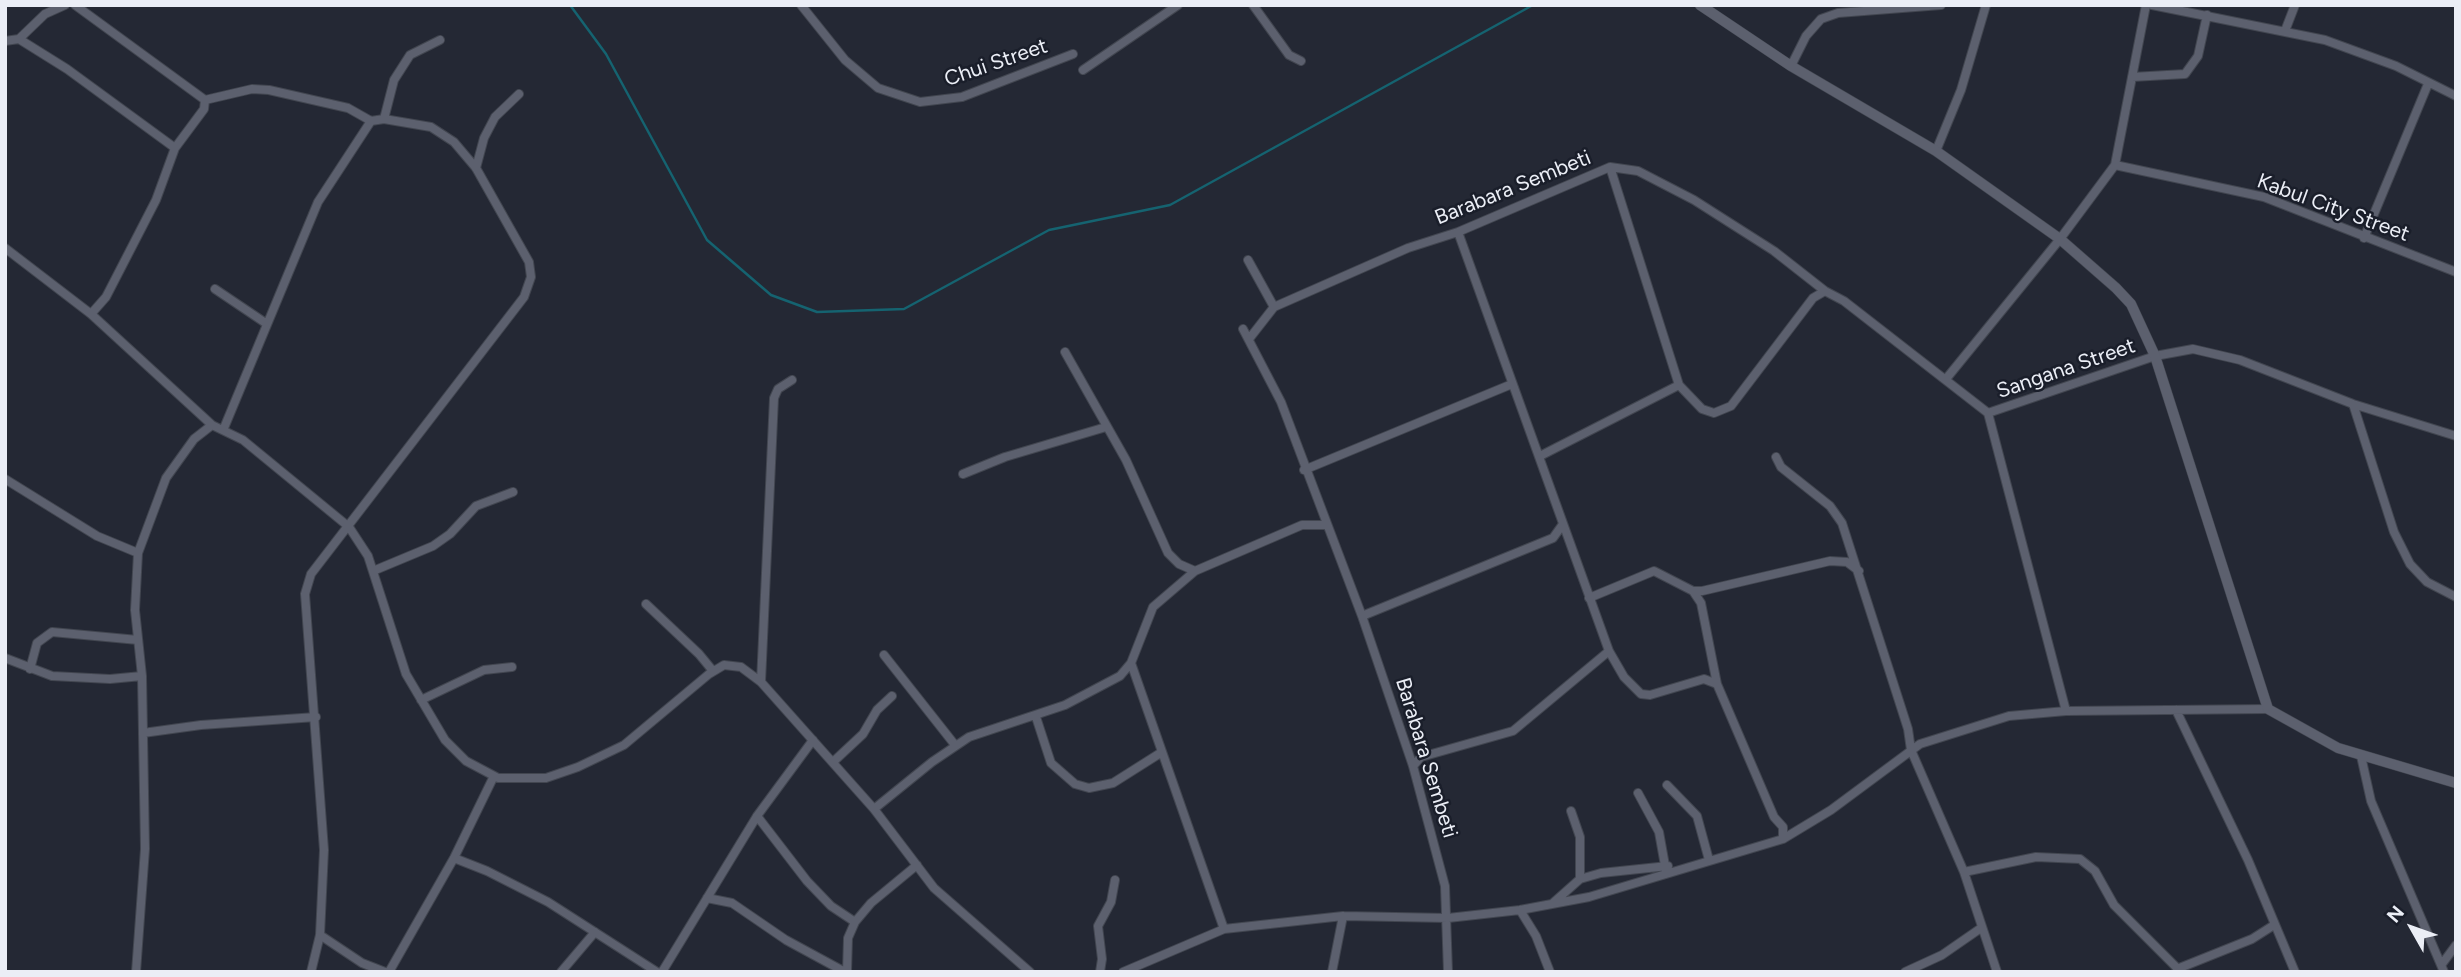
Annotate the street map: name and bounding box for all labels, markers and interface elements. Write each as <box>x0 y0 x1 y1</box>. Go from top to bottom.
street label: Chui Street <box>941 34 1051 92</box>
street label: Barabara Sembeti <box>1431 145 1595 231</box>
street label: Kabul City Street <box>2253 169 2413 247</box>
street label: Sangana Street <box>1993 334 2139 404</box>
street label: Barabara Sembeti <box>1390 675 1462 841</box>
north arrow <box>2377 893 2447 963</box>
text: N <box>2382 901 2409 927</box>

